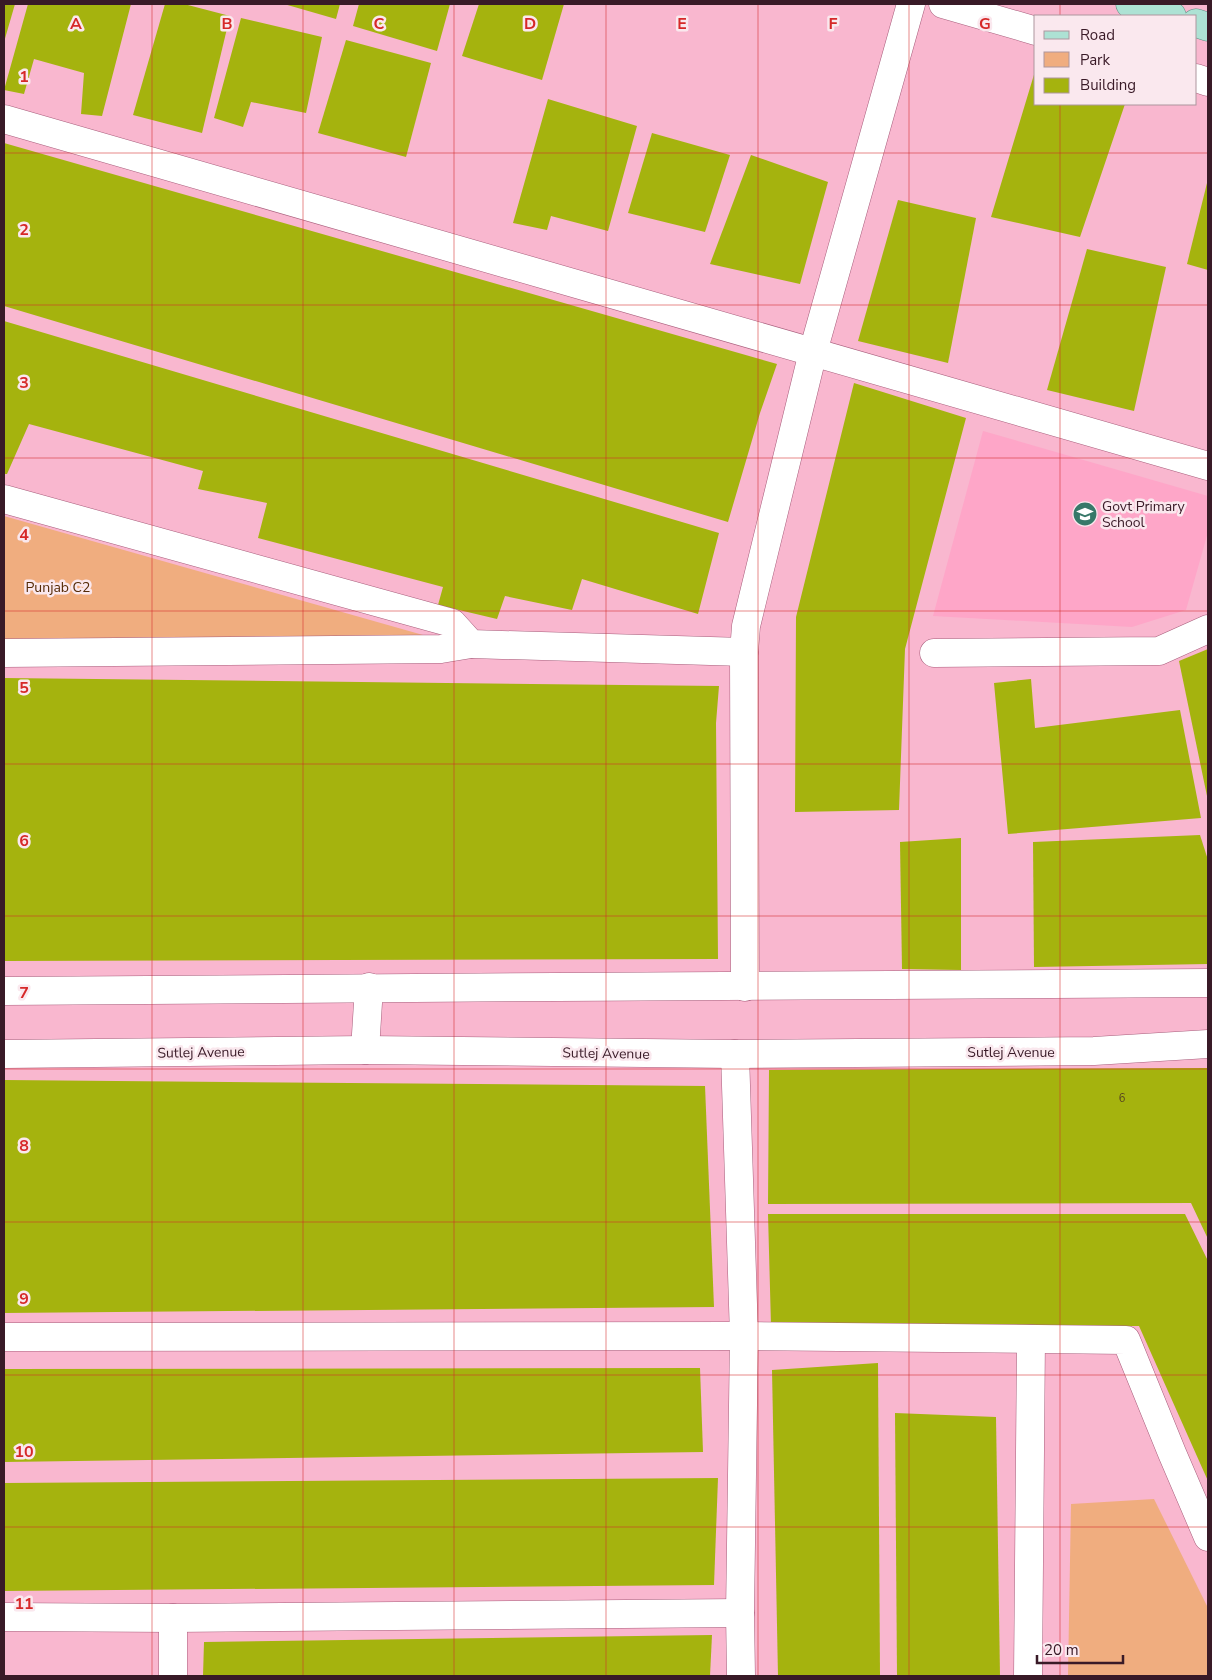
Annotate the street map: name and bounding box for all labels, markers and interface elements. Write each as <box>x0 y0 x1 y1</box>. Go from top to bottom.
text: A <box>70 13 82 35</box>
text: B <box>221 13 233 35</box>
text: C <box>374 13 385 35</box>
text: D <box>524 13 536 35</box>
text: E <box>677 13 687 35</box>
text: F <box>829 13 838 35</box>
text: G <box>979 13 991 35</box>
legend <box>1034 15 1197 105</box>
text: Road <box>1080 25 1115 45</box>
text: Park <box>1080 50 1110 70</box>
text: 1 <box>19 66 29 88</box>
text: Building <box>1080 75 1136 95</box>
text: 2 <box>19 219 29 241</box>
text: 3 <box>19 372 29 394</box>
place label: Govt Primary School <box>1102 497 1186 532</box>
school or university icon: Govt Primary School <box>1072 501 1098 527</box>
text: 4 <box>19 524 29 546</box>
park label: Punjab C2 <box>26 578 90 597</box>
text: 5 <box>19 677 29 699</box>
text: 6 <box>19 830 29 852</box>
text: 7 <box>19 982 29 1004</box>
street label: Sutlej Avenue <box>157 1042 245 1063</box>
street label: Sutlej Avenue <box>562 1043 650 1064</box>
street label: Sutlej Avenue <box>967 1043 1055 1062</box>
house number: 6 <box>1119 1091 1126 1106</box>
text: 8 <box>19 1135 29 1157</box>
text: 9 <box>19 1288 29 1310</box>
text: 10 <box>14 1441 34 1463</box>
text: 11 <box>14 1593 34 1615</box>
scale bar <box>1037 1632 1123 1664</box>
text: 20 m <box>1044 1640 1079 1660</box>

